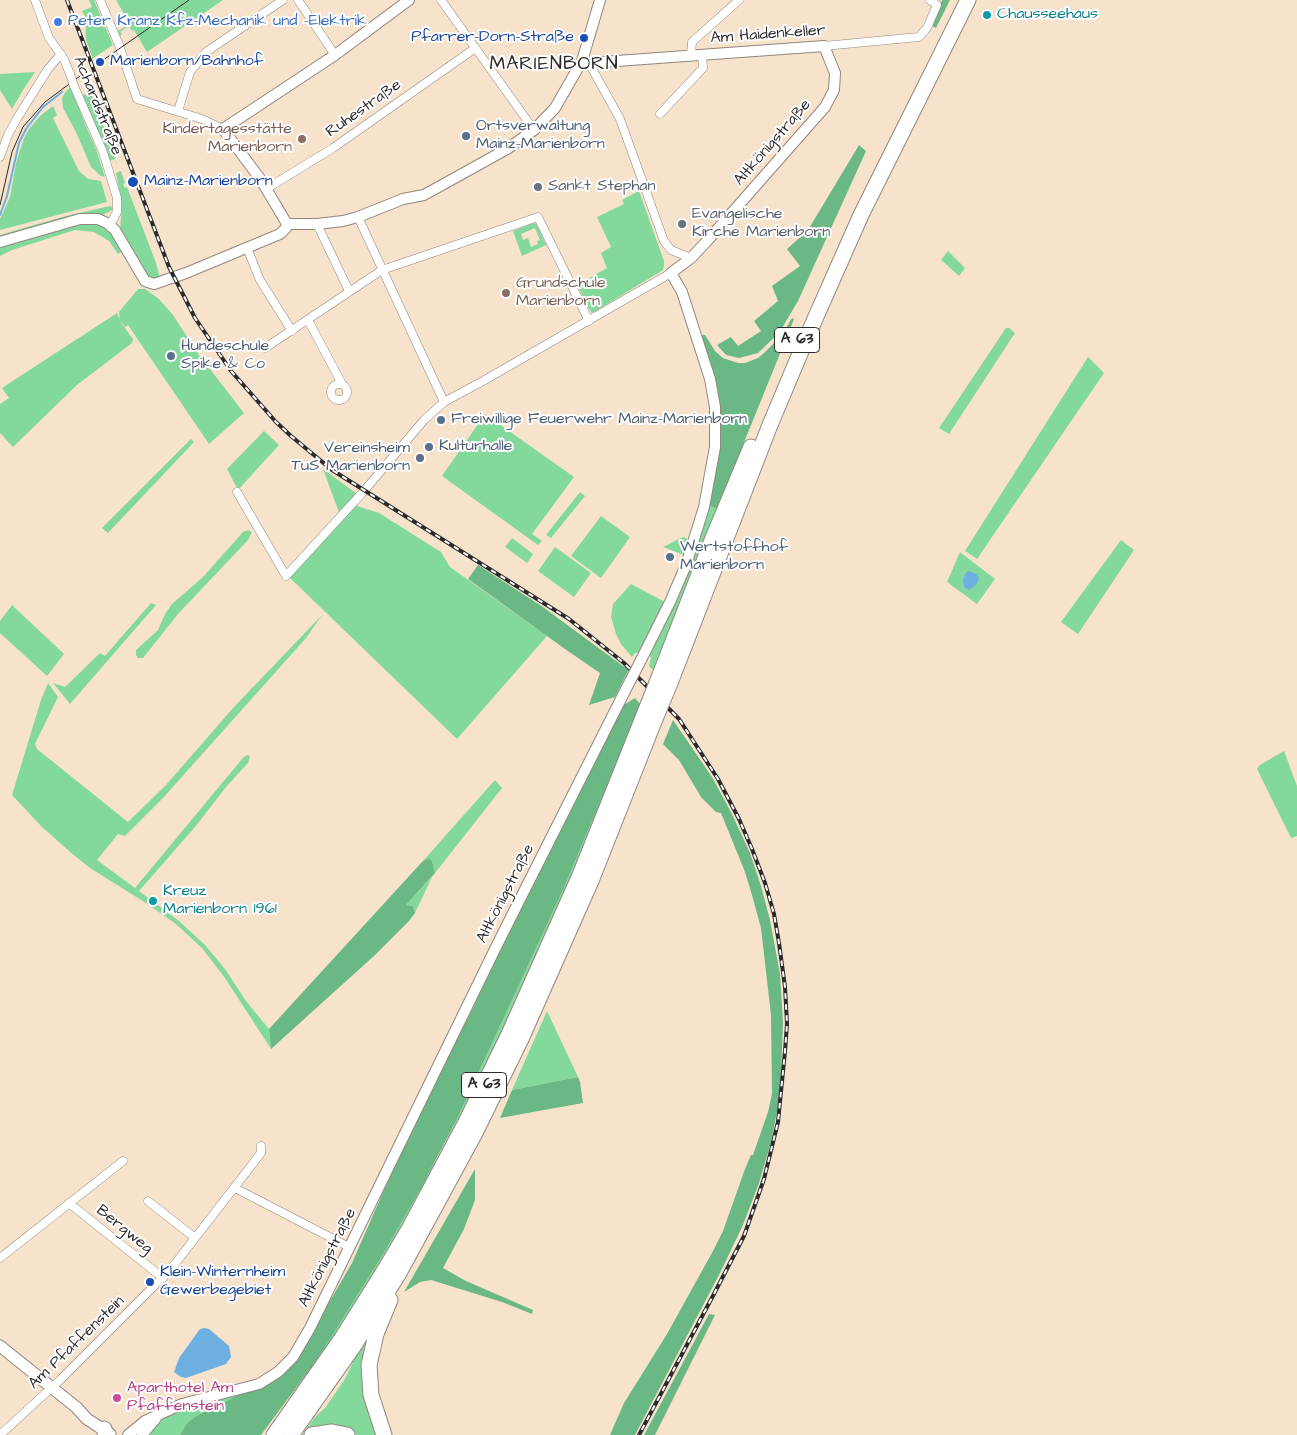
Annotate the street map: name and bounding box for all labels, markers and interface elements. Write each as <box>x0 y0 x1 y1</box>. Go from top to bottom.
place label: Chausseehaus <box>997 5 1098 25</box>
marker: Chausseehaus <box>981 9 993 21</box>
place label: Peter Kranz Kfz-Mechanik und -Elektrik <box>68 12 367 32</box>
marker: Peter Kranz Kfz-Mechanik und -Elektrik <box>52 16 64 28</box>
street label: Am Haidenkeller <box>710 21 826 49</box>
place label: Pfarrer-Dorn-Straße <box>411 28 574 48</box>
marker: Pfarrer-Dorn-Straße <box>578 32 590 44</box>
place label: Marienborn/Bahnhof <box>110 52 263 72</box>
street label: Achardstraße <box>68 54 126 158</box>
district label: MARIENBORN <box>488 54 620 76</box>
marker: Marienborn/Bahnhof <box>94 56 106 68</box>
street label: Ruhestraße <box>323 76 405 142</box>
street label: Altkönigstraße <box>730 96 816 190</box>
place label: Ortsverwaltung Mainz-Marienborn <box>476 117 605 155</box>
place label: Kindertagesstätte Marienborn <box>162 120 292 158</box>
marker: Ortsverwaltung Mainz-Marienborn <box>460 130 472 142</box>
marker: Kindertagesstätte Marienborn <box>296 133 308 145</box>
place label: Mainz-Marienborn <box>144 172 273 192</box>
marker: Mainz-Marienborn <box>126 175 140 189</box>
place label: Sankt Stephan <box>548 177 656 197</box>
marker: Sankt Stephan <box>532 181 544 193</box>
place label: Evangelische Kirche Marienborn <box>692 205 830 243</box>
marker: Evangelische Kirche Marienborn <box>676 218 688 230</box>
place label: Grundschule Marienborn <box>516 274 606 312</box>
marker: Grundschule Marienborn <box>500 287 512 299</box>
road number: A 63 <box>774 328 820 352</box>
place label: Hundeschule Spike & Co <box>181 337 269 375</box>
marker: Hundeschule Spike & Co <box>165 350 177 362</box>
place label: Freiwillige Feuerwehr Mainz-Marienborn <box>451 410 747 430</box>
marker: Freiwillige Feuerwehr Mainz-Marienborn <box>435 414 447 426</box>
place label: Kulturhalle <box>439 437 512 457</box>
place label: Vereinsheim TuS Marienborn <box>291 439 410 477</box>
marker: Kulturhalle <box>423 441 435 453</box>
marker: Vereinsheim TuS Marienborn <box>414 452 426 464</box>
place label: Wertstoffhof Marienborn <box>680 538 788 576</box>
marker: Wertstoffhof Marienborn <box>664 551 676 563</box>
street label: Altkönigstraße <box>473 841 539 947</box>
place label: Kreuz Marienborn 1961 <box>163 882 277 920</box>
marker: Kreuz Marienborn 1961 <box>147 895 159 907</box>
road number: A 63 <box>462 1072 506 1098</box>
street label: Bergweg <box>92 1201 156 1259</box>
street label: Altkönigstraße <box>295 1205 361 1311</box>
place label: Klein-Winternheim Gewerbegebiet <box>160 1263 285 1301</box>
marker: Klein-Winternheim Gewerbegebiet <box>144 1276 156 1288</box>
street label: Am Pfaffenstein <box>25 1292 129 1394</box>
place label: Aparthotel Am Pfaffenstein <box>127 1379 233 1417</box>
marker: Aparthotel Am Pfaffenstein <box>111 1392 123 1404</box>

